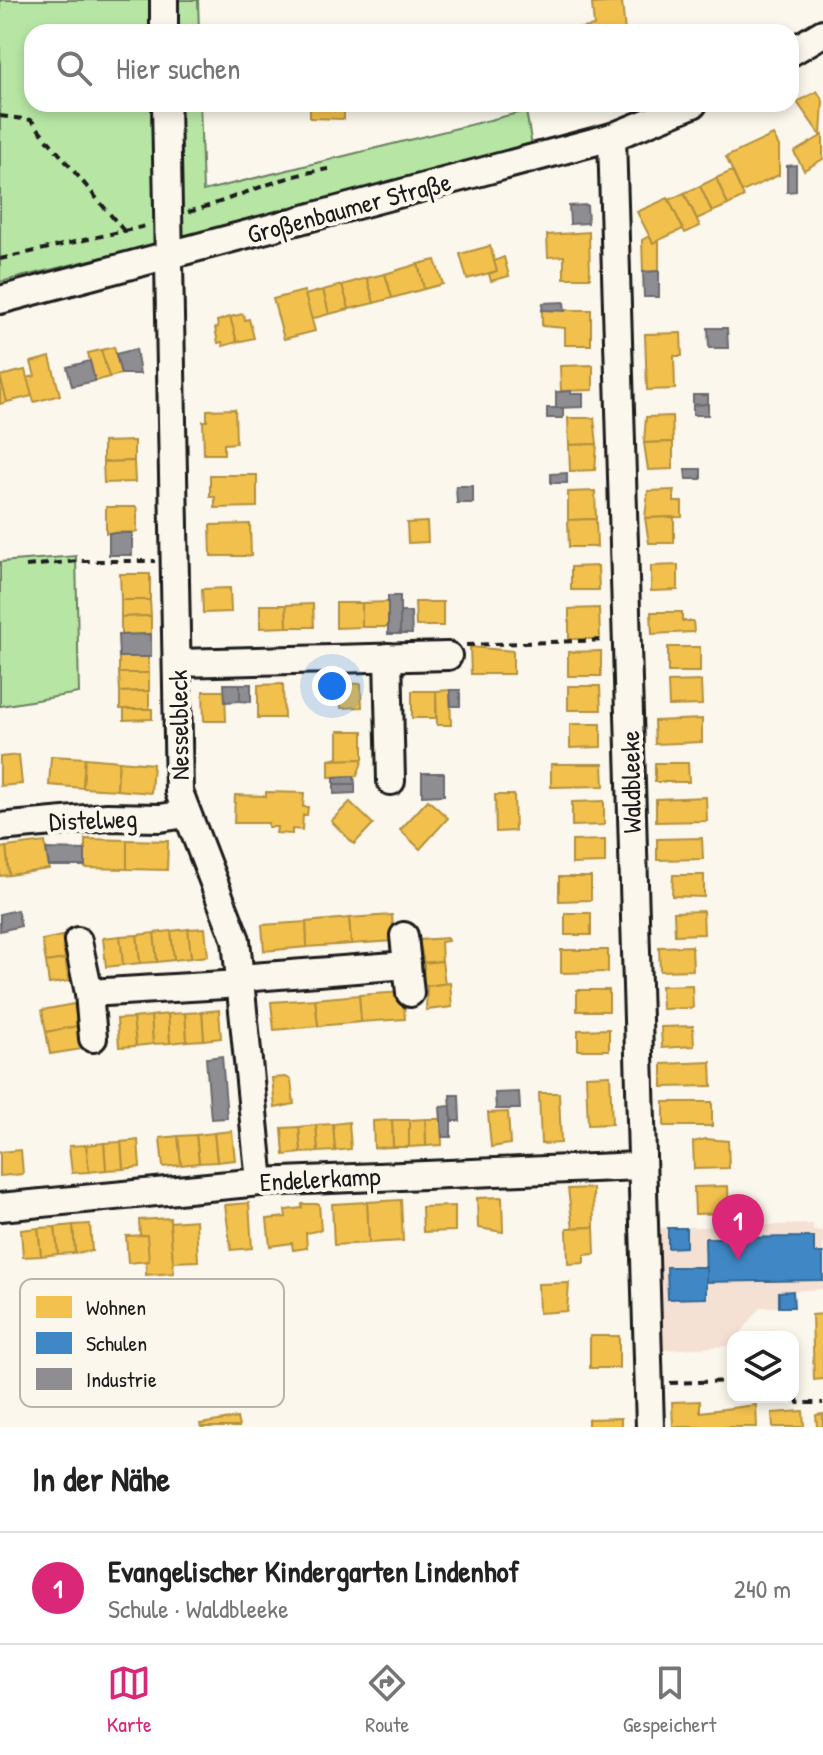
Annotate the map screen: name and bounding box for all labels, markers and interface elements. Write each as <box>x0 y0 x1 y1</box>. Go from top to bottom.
search box <box>24 24 799 112</box>
icon: search <box>52 46 96 90</box>
text: Hier suchen <box>116 48 240 88</box>
street label: Großenbaumer Straße <box>243 164 454 252</box>
your location <box>312 666 352 706</box>
street label: Nesselbleck <box>160 669 197 780</box>
street label: Waldbleeke <box>612 730 649 834</box>
street label: Distelweg <box>48 800 138 839</box>
street label: Endelerkamp <box>259 1158 381 1199</box>
pin: 1 <box>712 1194 764 1260</box>
legend <box>20 1279 284 1407</box>
text: Wohnen <box>86 1292 146 1322</box>
text: Schulen <box>86 1328 147 1358</box>
map controls <box>727 1331 799 1403</box>
button: layers <box>727 1331 799 1403</box>
text: Industrie <box>86 1364 157 1394</box>
text: In der Nähe <box>32 1456 170 1502</box>
text: Evangelischer Kindergarten Lindenhof <box>108 1551 519 1591</box>
text: 1 <box>53 1571 63 1606</box>
text: 240 m <box>734 1571 791 1606</box>
text: Schule · Waldbleeke <box>108 1591 289 1626</box>
tab: Karte <box>107 1661 152 1739</box>
tab: Route <box>365 1661 409 1739</box>
tab: Gespeichert <box>623 1661 716 1739</box>

